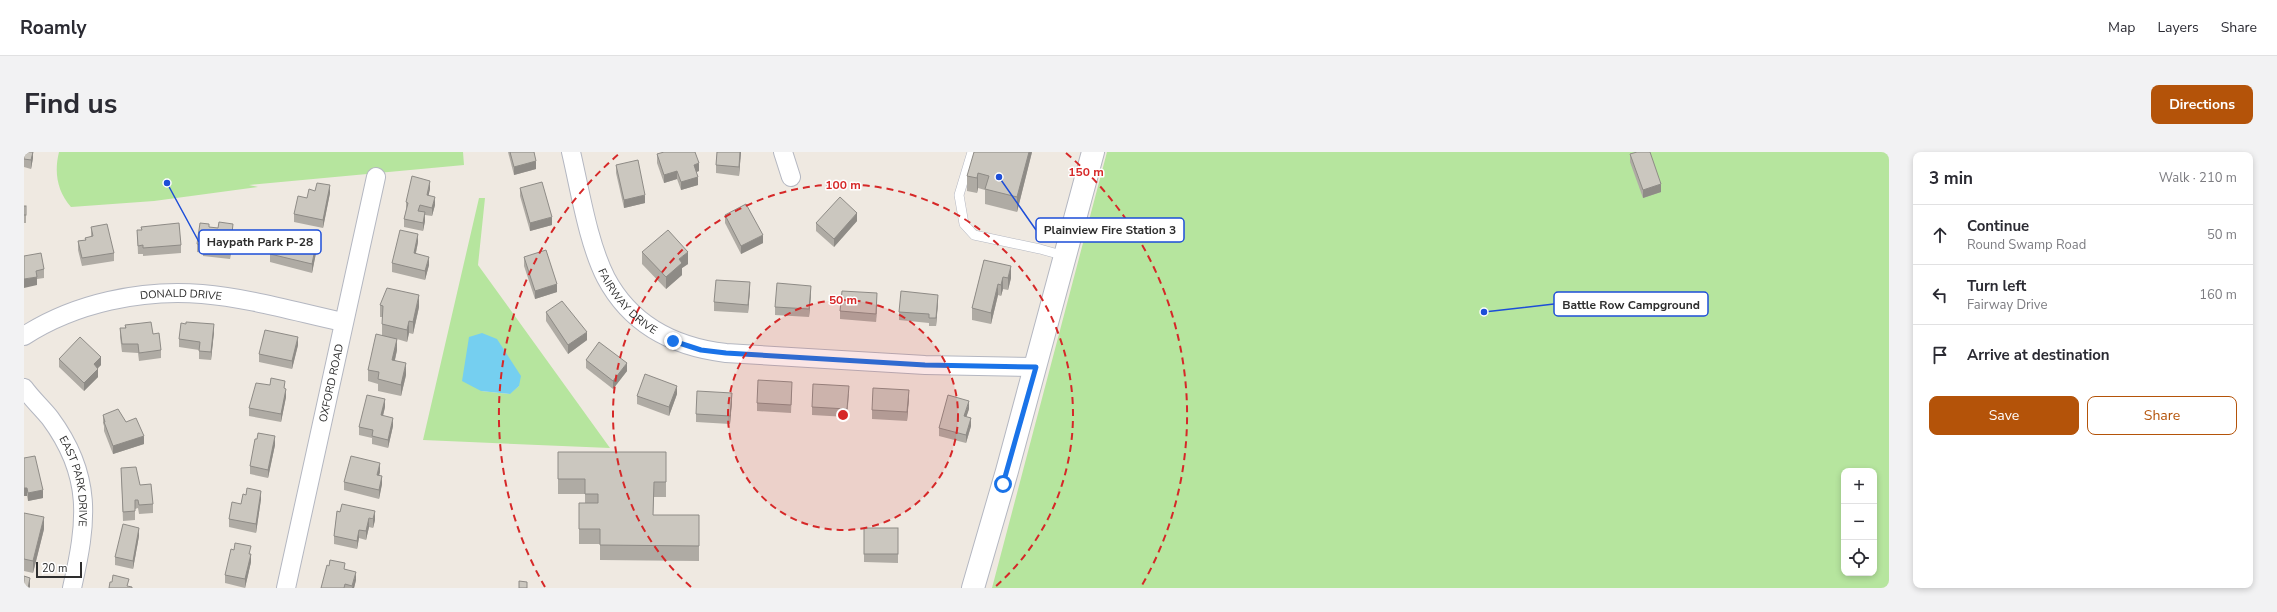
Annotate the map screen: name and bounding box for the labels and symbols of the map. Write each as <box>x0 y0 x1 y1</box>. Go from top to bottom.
text: 150 m <box>1068 164 1104 180</box>
text: 100 m <box>825 177 861 193</box>
callout: Plainview Fire Station 3 <box>1036 218 1184 242</box>
text: Plainview Fire Station 3 <box>1044 222 1176 238</box>
callout: Haypath Park P-28 <box>199 230 321 254</box>
text: Haypath Park P-28 <box>207 234 313 250</box>
street label: FAIRWAY DRIVE <box>594 266 660 338</box>
street label: DONALD DRIVE <box>139 286 223 304</box>
text: 50 m <box>829 292 857 308</box>
callout: Battle Row Campground <box>1554 292 1708 316</box>
text: Battle Row Campground <box>1562 297 1700 313</box>
route end <box>664 332 682 350</box>
street label: OXFORD ROAD <box>316 342 347 424</box>
centre of rings <box>836 408 850 422</box>
street label: EAST PARK DRIVE <box>55 433 90 527</box>
route start <box>994 475 1012 493</box>
scale bar <box>36 560 82 579</box>

